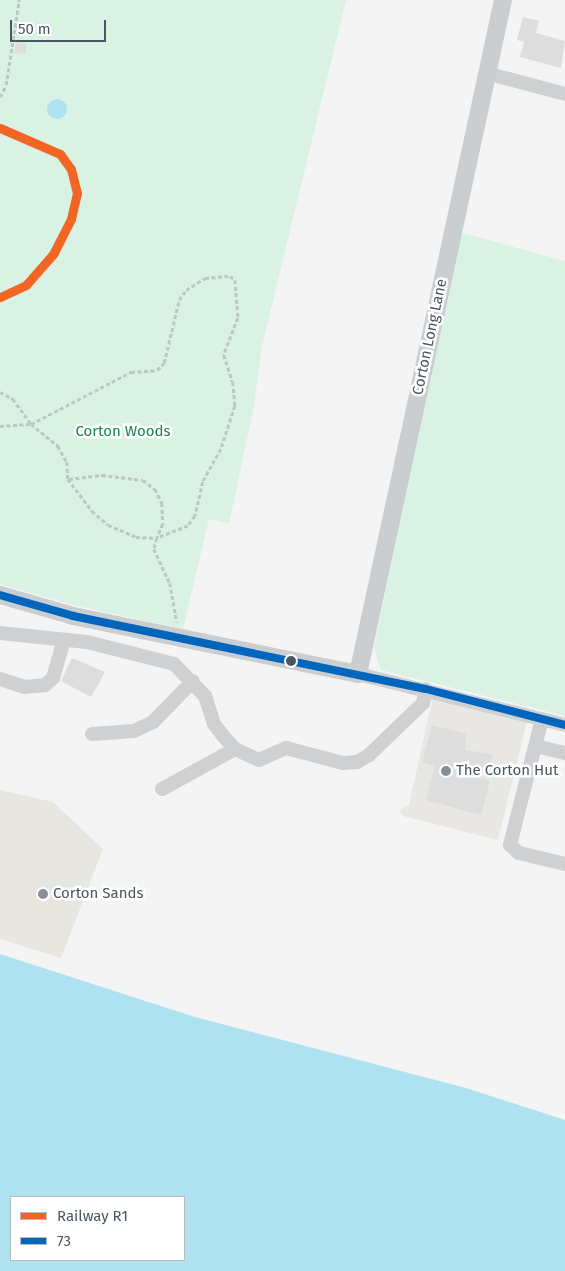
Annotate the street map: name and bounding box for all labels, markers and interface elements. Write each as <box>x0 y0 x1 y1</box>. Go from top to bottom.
scale bar <box>12 10 109 42</box>
text: 50 m <box>18 20 51 38</box>
street label: Corton Long Lane <box>409 277 451 397</box>
park label: Corton Woods <box>75 423 171 441</box>
unlabelled marker <box>286 656 296 666</box>
place label: The Corton Hut <box>456 762 558 780</box>
marker: The Corton Hut <box>440 765 452 777</box>
place label: Corton Sands <box>53 885 143 903</box>
marker: Corton Sands <box>37 888 49 900</box>
legend <box>10 1196 185 1261</box>
text: Railway R1 <box>57 1207 128 1225</box>
text: 73 <box>57 1232 71 1250</box>

